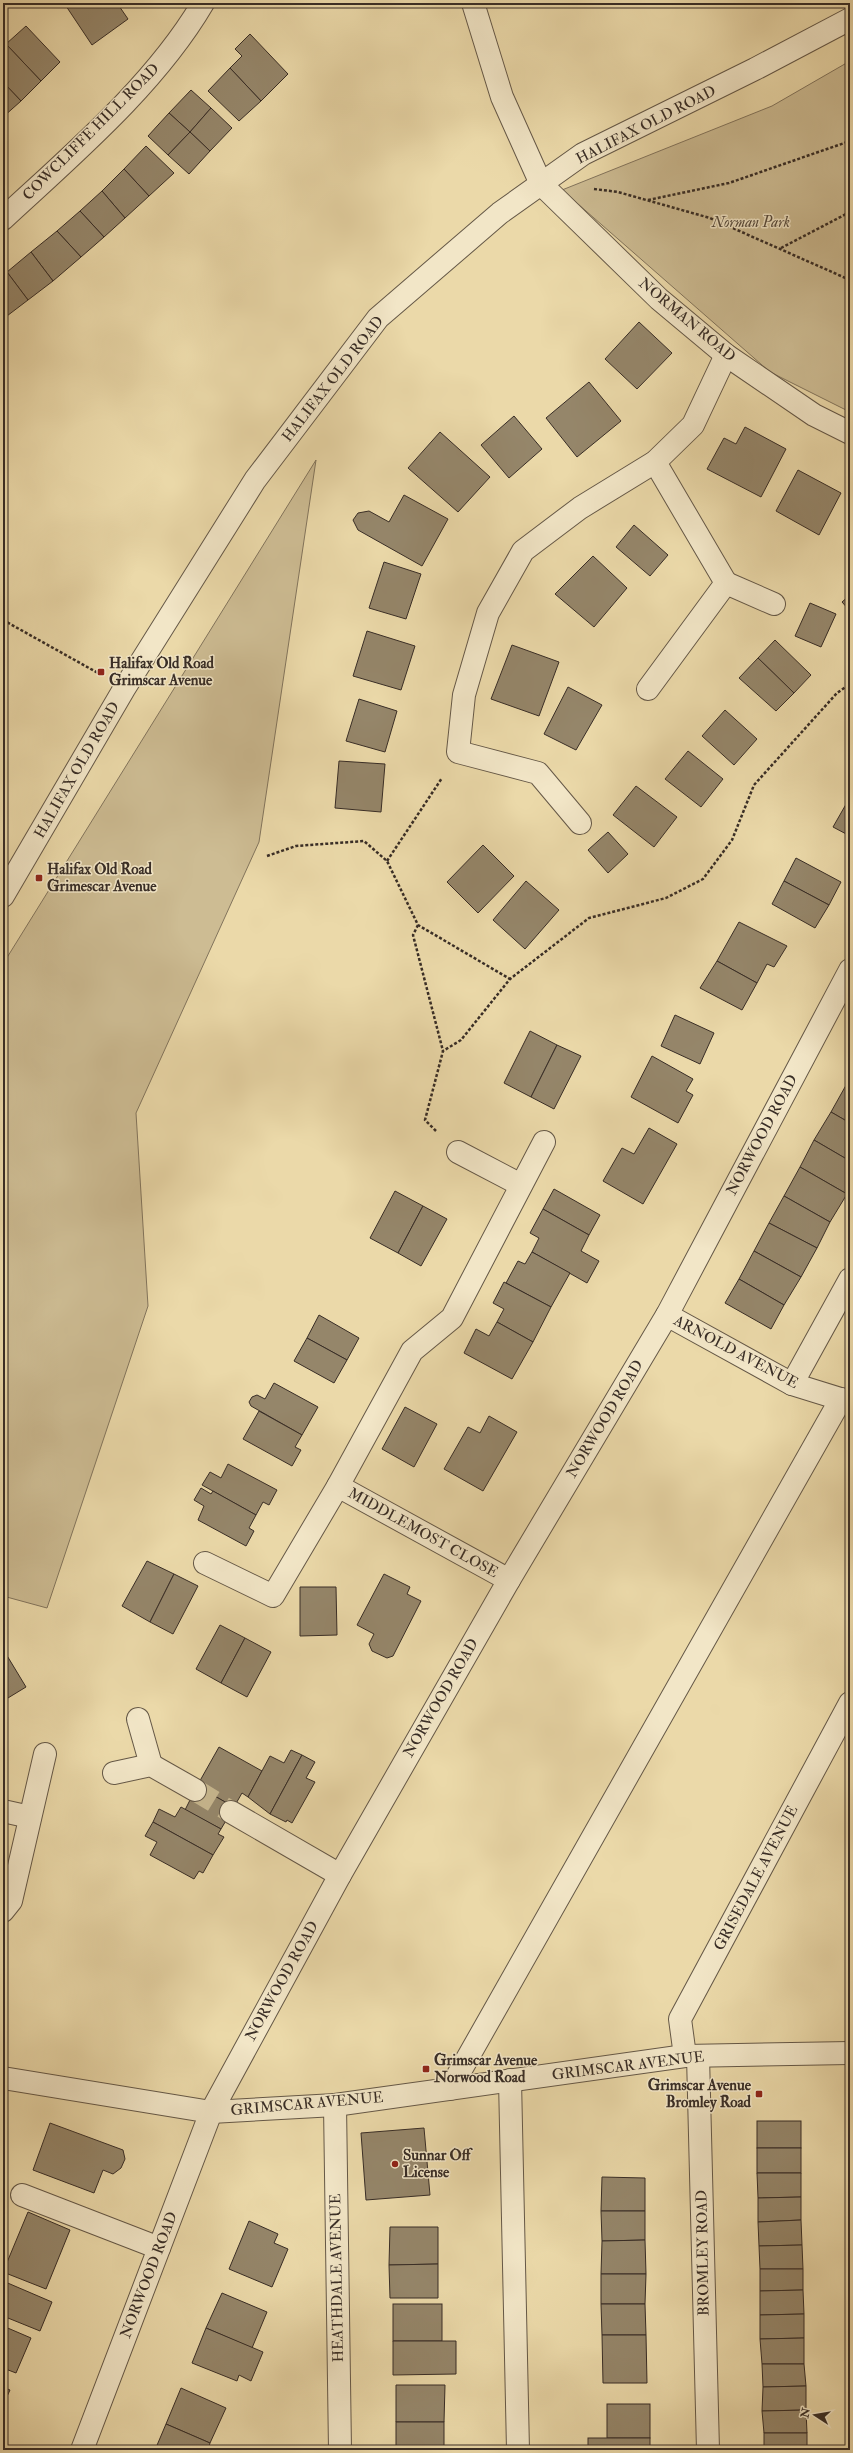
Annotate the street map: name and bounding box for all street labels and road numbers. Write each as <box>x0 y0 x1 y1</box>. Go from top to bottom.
street label: COWCLIFFE HILL ROAD <box>19 60 163 204</box>
street label: HALIFAX OLD ROAD <box>573 81 719 169</box>
street label: NORMAN ROAD <box>635 274 739 366</box>
street label: HALIFAX OLD ROAD <box>278 312 388 446</box>
street label: HALIFAX OLD ROAD <box>30 698 124 842</box>
street label: NORWOOD ROAD <box>722 1071 802 1199</box>
street label: ARNOLD AVENUE <box>669 1311 802 1393</box>
street label: NORWOOD ROAD <box>562 1357 648 1481</box>
street label: MIDDLEMOST CLOSE <box>345 1484 502 1582</box>
street label: NORWOOD ROAD <box>399 1635 483 1761</box>
street label: GRISEDALE AVENUE <box>710 1802 802 1954</box>
street label: NORWOOD ROAD <box>241 1918 323 2044</box>
street label: GRIMSCAR AVENUE <box>551 2047 706 2085</box>
street label: GRIMSCAR AVENUE <box>230 2088 384 2120</box>
street label: BROMLEY ROAD <box>692 2190 714 2316</box>
street label: HEATHDALE AVENUE <box>326 2193 348 2363</box>
street label: NORWOOD ROAD <box>116 2209 182 2341</box>

